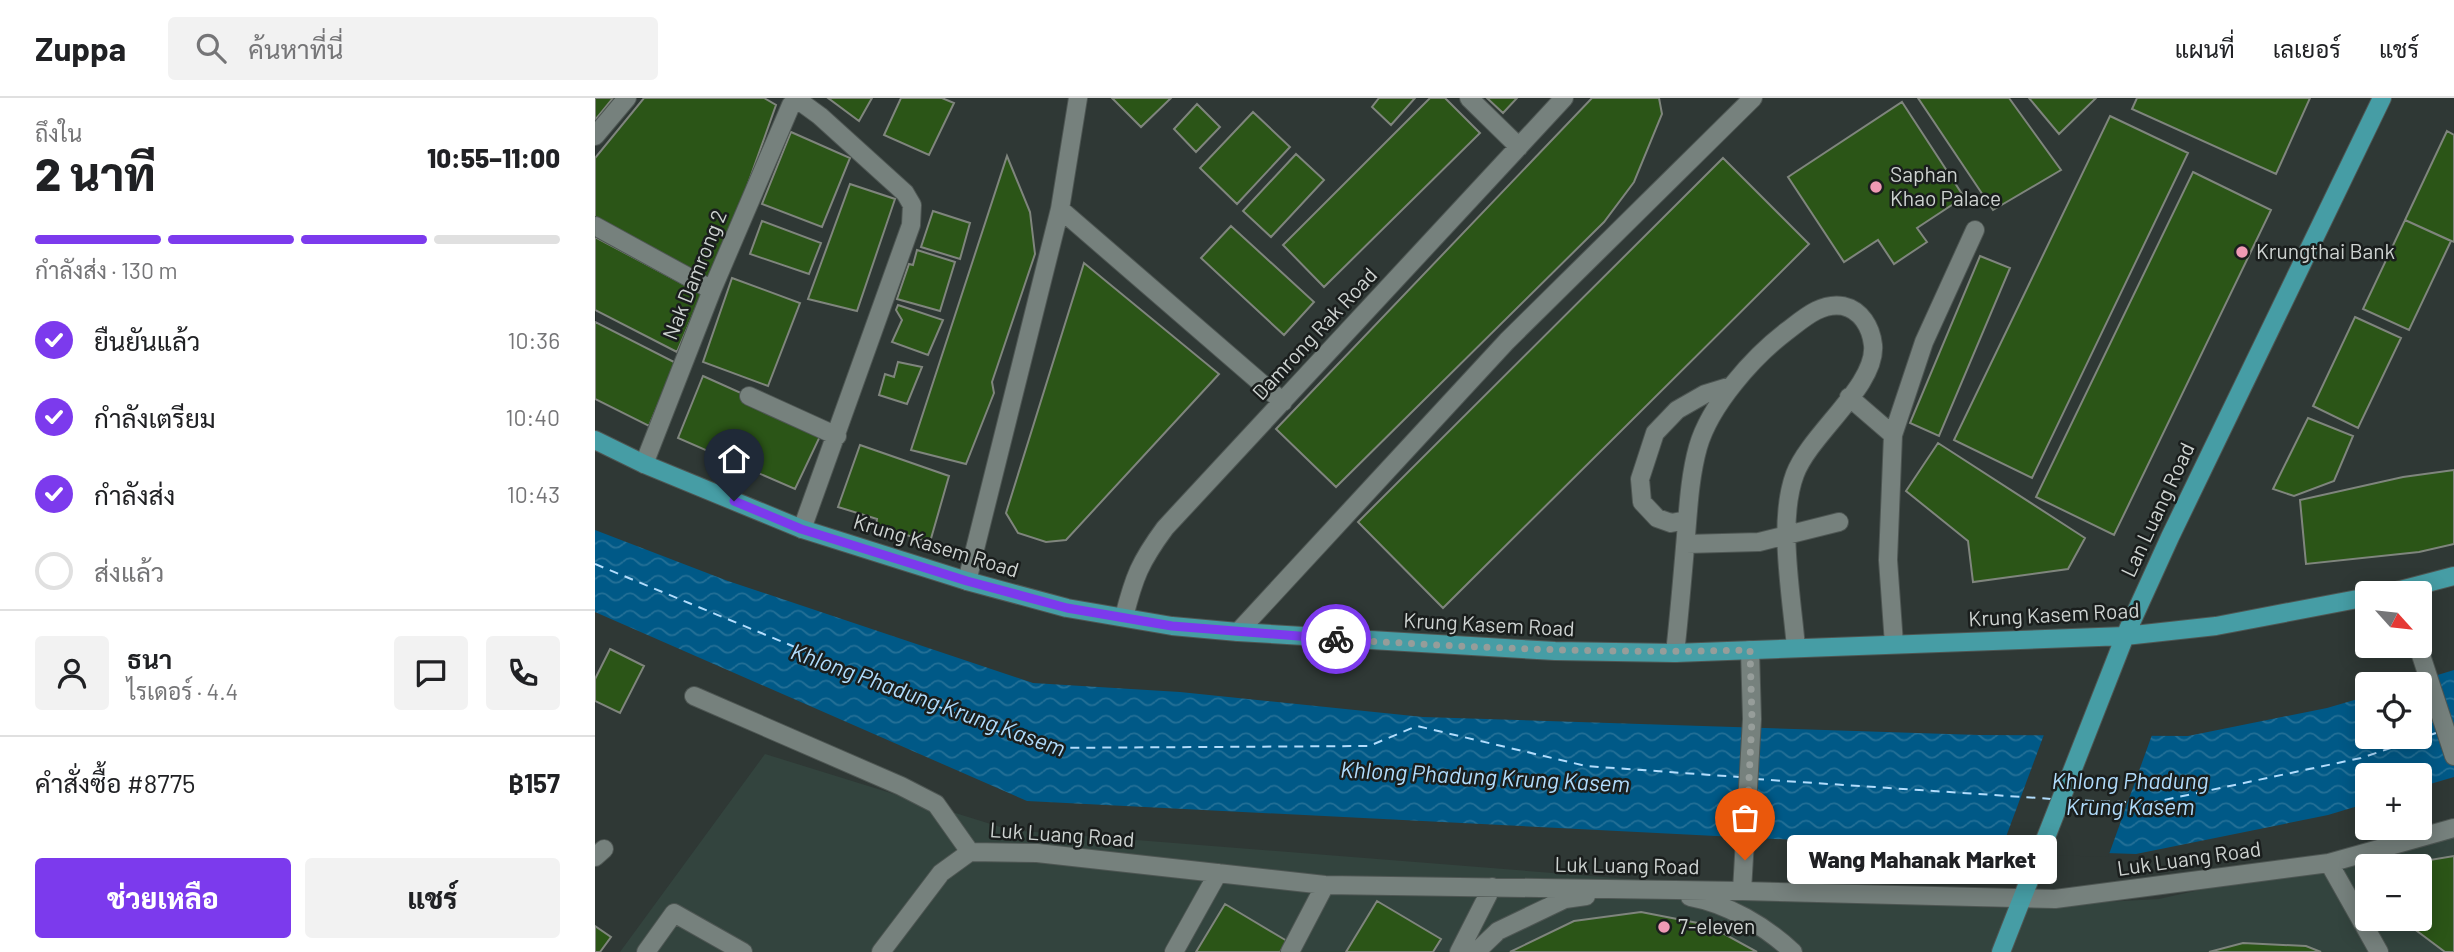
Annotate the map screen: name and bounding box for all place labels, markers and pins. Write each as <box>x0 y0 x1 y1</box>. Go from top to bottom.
place label: Saphan Khao Palace <box>1890 161 2001 210</box>
marker: Saphan Khao Palace <box>1868 179 1884 195</box>
place label: Krungthai Bank <box>2256 238 2395 263</box>
marker: Krungthai Bank <box>2234 244 2250 260</box>
pin <box>704 429 764 501</box>
pin <box>1715 788 1775 860</box>
callout: Wang Mahanak Market <box>1787 836 2057 884</box>
place label: 7-eleven <box>1678 913 1755 938</box>
marker: 7-eleven <box>1656 919 1672 935</box>

